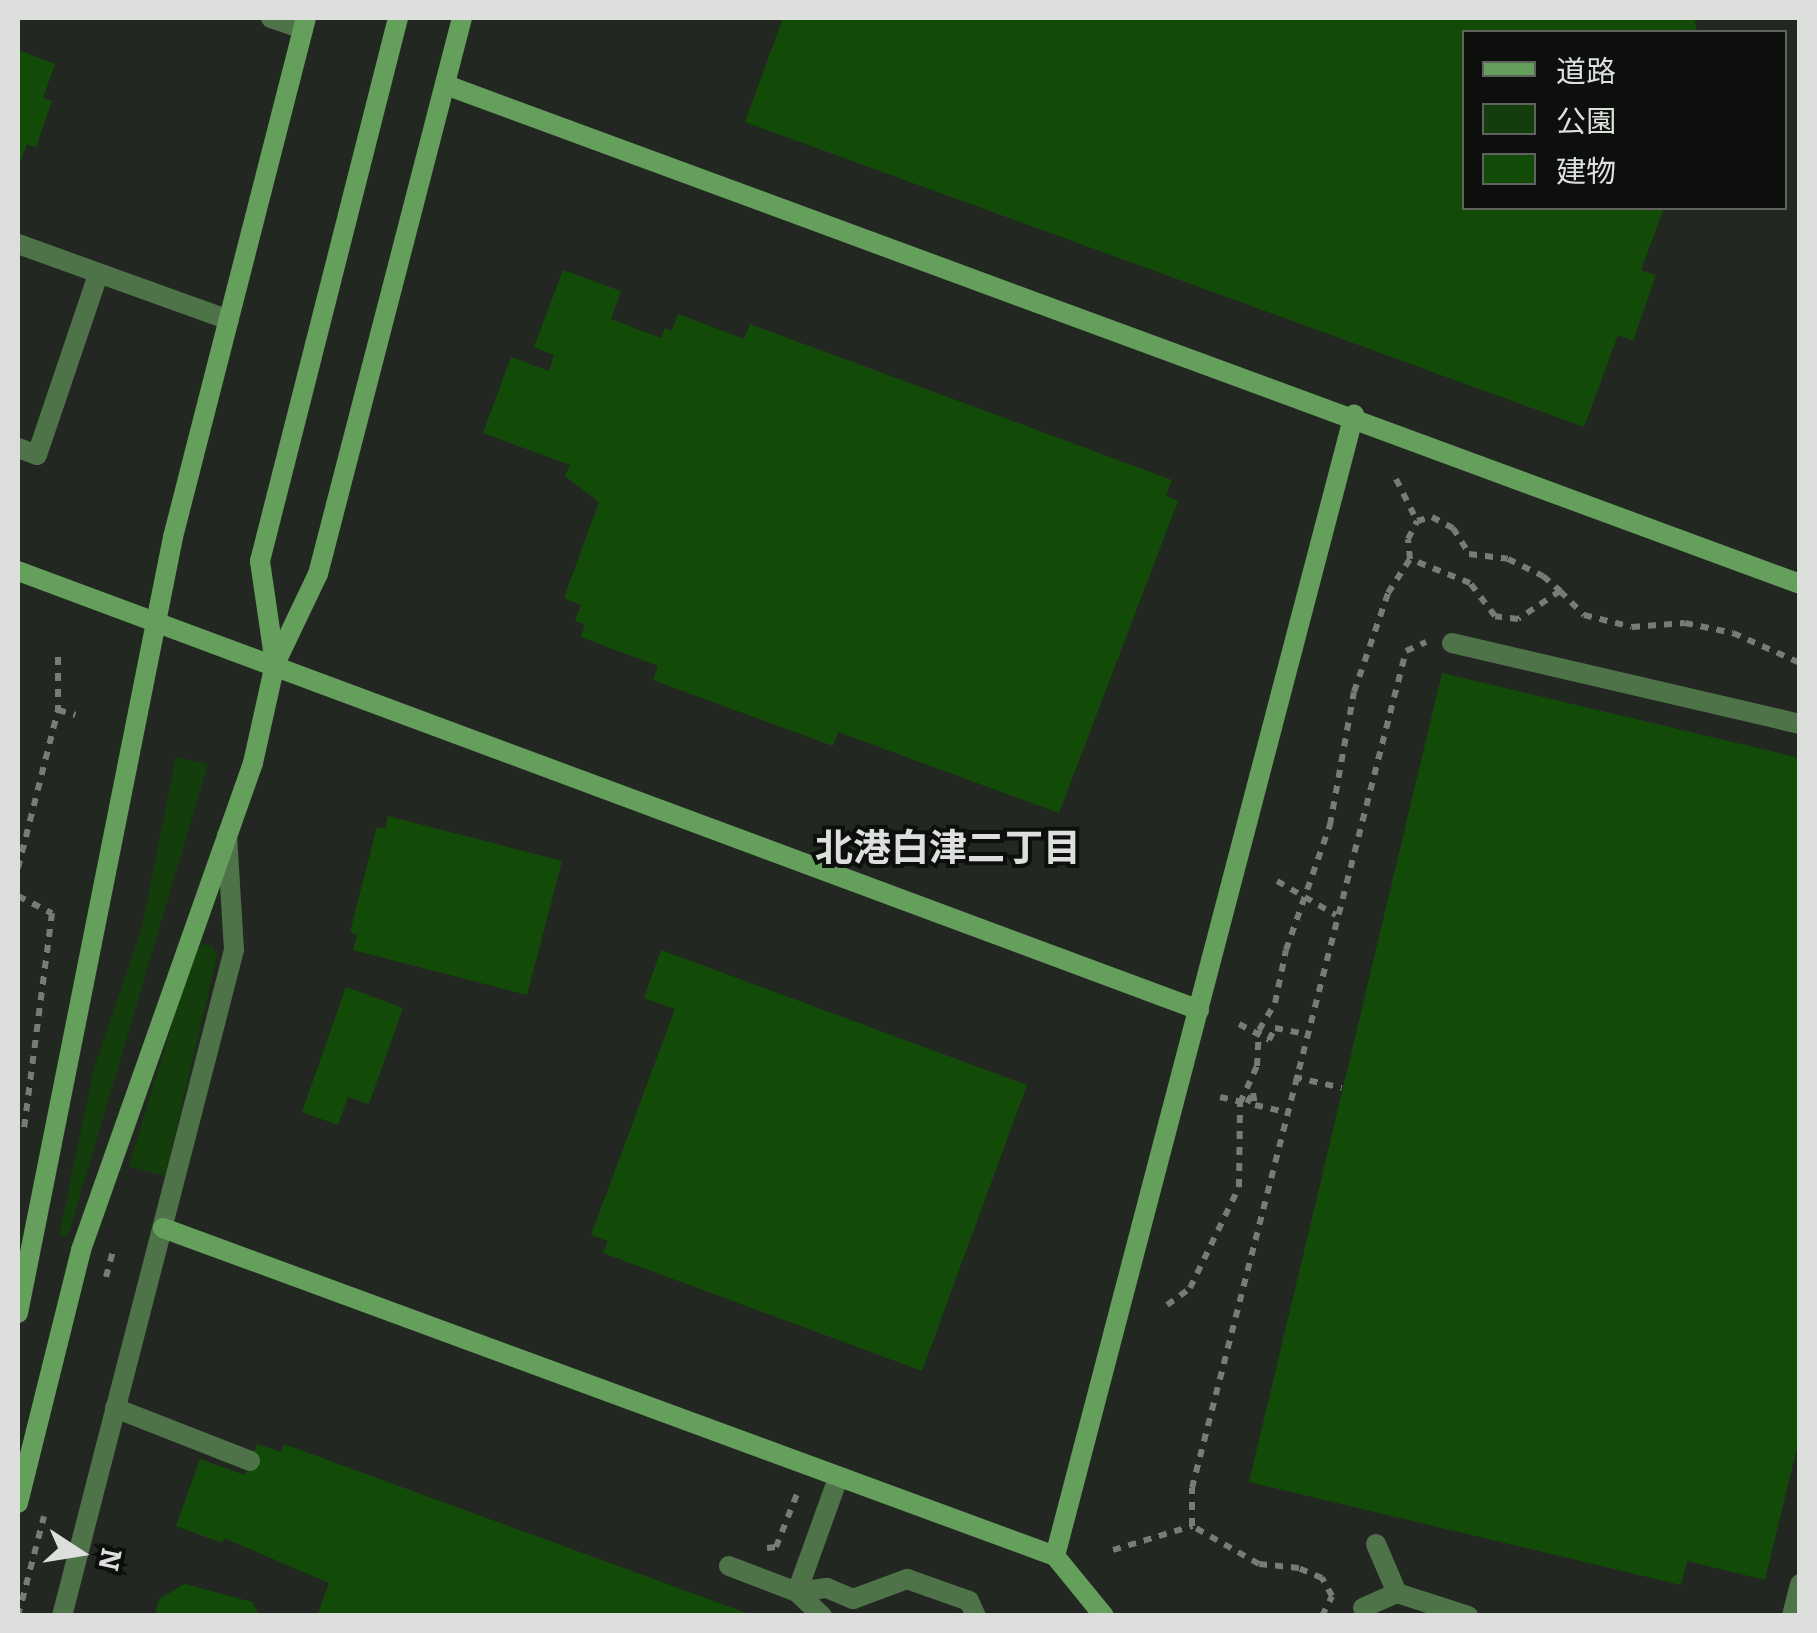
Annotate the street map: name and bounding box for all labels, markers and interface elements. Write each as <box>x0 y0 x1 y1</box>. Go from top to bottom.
legend <box>1462 30 1787 210</box>
text: 道路 <box>1556 54 1616 90</box>
text: 公園 <box>1556 104 1616 140</box>
text: 建物 <box>1556 154 1616 190</box>
district label: 北港白津二丁目 <box>815 826 1081 872</box>
north arrow <box>30 1503 130 1603</box>
text: N <box>91 1545 128 1573</box>

